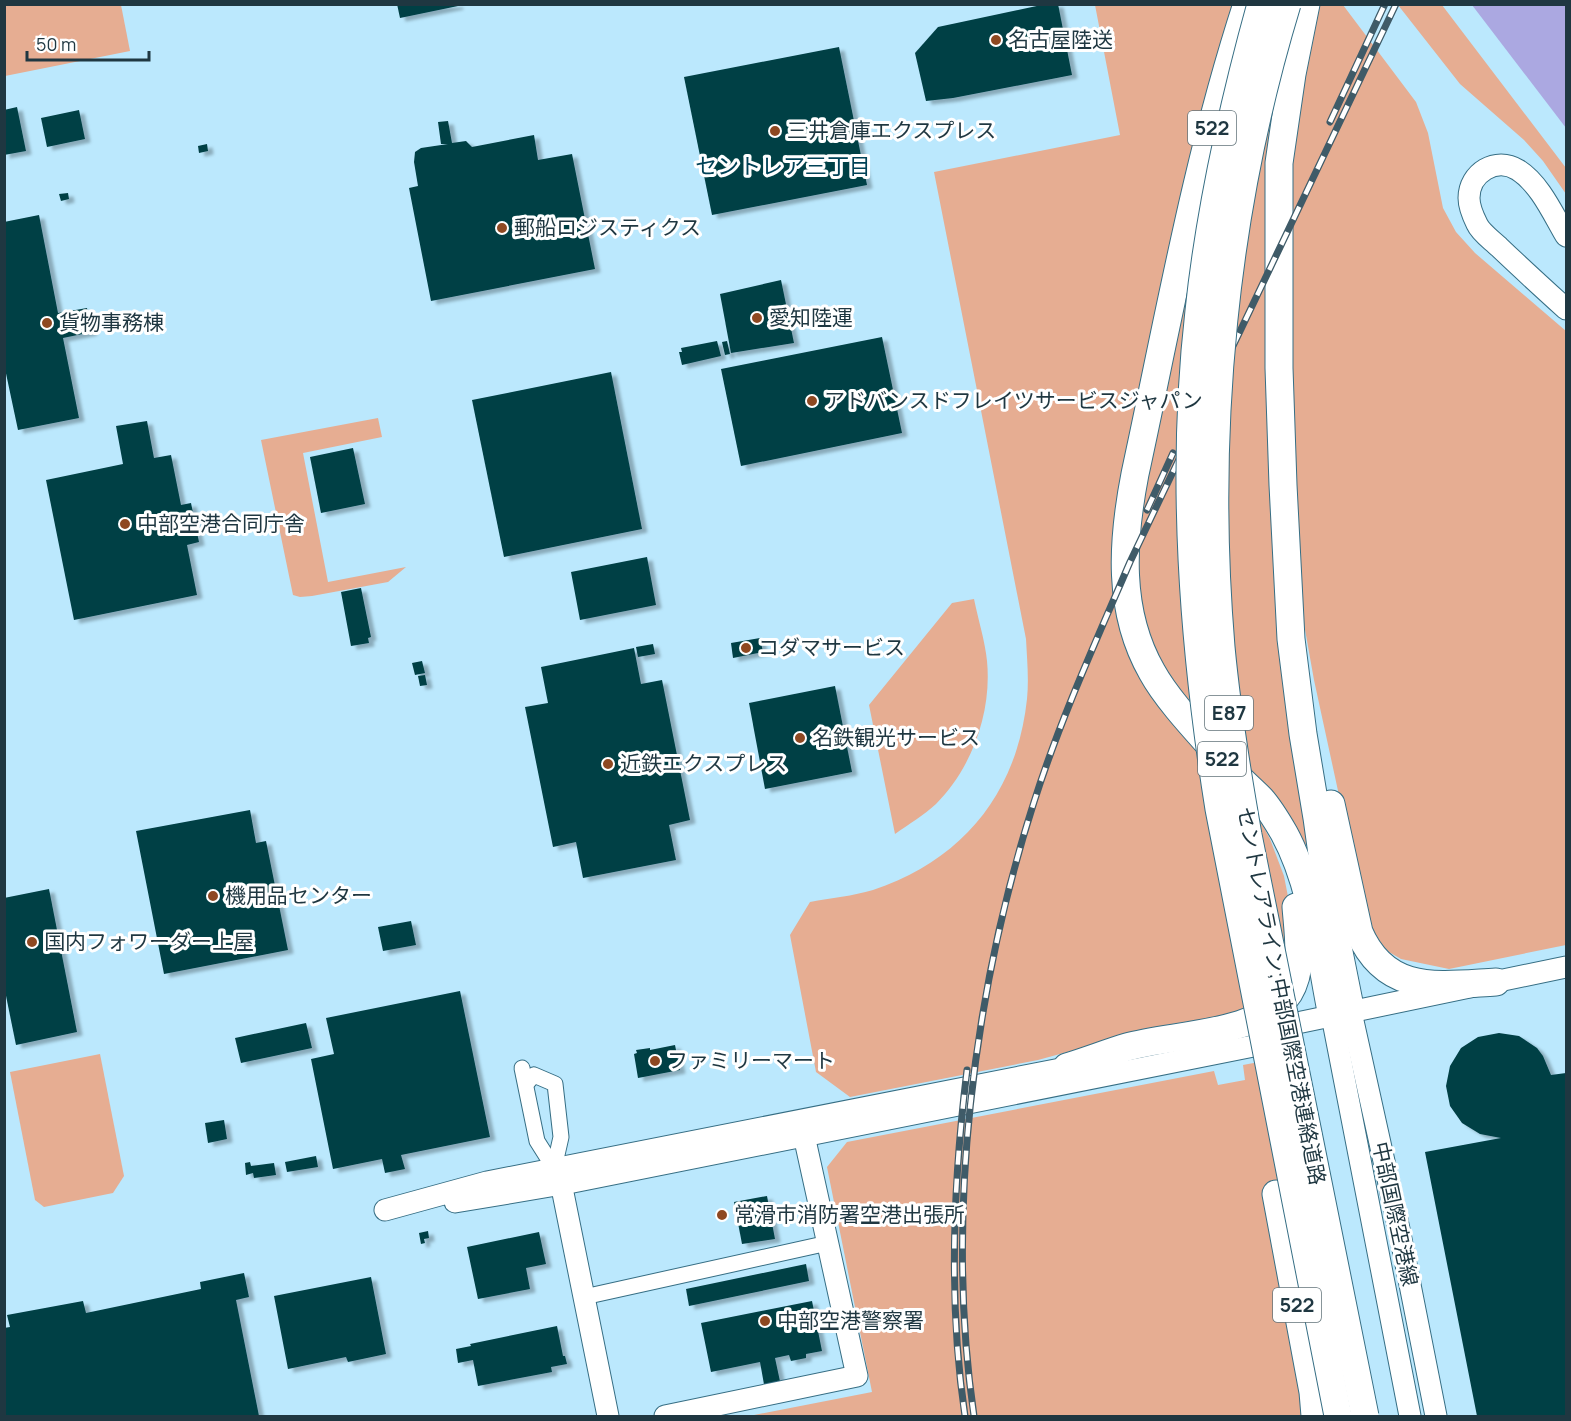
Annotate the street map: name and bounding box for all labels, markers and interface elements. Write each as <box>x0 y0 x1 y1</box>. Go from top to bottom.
scale bar <box>27 24 148 62</box>
place label: 名古屋陸送 <box>1008 25 1113 53</box>
text: 50 m <box>36 32 76 56</box>
marker: 名古屋陸送 <box>989 33 1003 47</box>
road number: 522 <box>1188 111 1236 145</box>
place label: 三井倉庫エクスプレス <box>787 116 996 144</box>
marker: 三井倉庫エクスプレス <box>768 124 782 138</box>
district label: セントレア三丁目 <box>695 151 871 181</box>
place label: 郵船ロジスティクス <box>514 213 701 241</box>
marker: 郵船ロジスティクス <box>495 221 509 235</box>
place label: 愛知陸運 <box>769 303 853 331</box>
place label: 貨物事務棟 <box>59 308 164 336</box>
marker: 愛知陸運 <box>750 311 764 325</box>
marker: 貨物事務棟 <box>40 316 54 330</box>
place label: アドバンスドフレイツサービスジャパン <box>824 386 1203 414</box>
marker: アドバンスドフレイツサービスジャパン <box>805 394 819 408</box>
place label: 中部空港合同庁舎 <box>137 509 305 537</box>
marker: 中部空港合同庁舎 <box>118 517 132 531</box>
place label: コダマサービス <box>758 633 905 661</box>
marker: コダマサービス <box>739 641 753 655</box>
road number: E87 <box>1205 696 1253 730</box>
place label: 名鉄観光サービス <box>812 723 980 751</box>
marker: 名鉄観光サービス <box>793 731 807 745</box>
road number: 522 <box>1198 742 1246 776</box>
place label: 近鉄エクスプレス <box>620 749 787 777</box>
marker: 近鉄エクスプレス <box>601 757 615 771</box>
street label: セントレアライン;中部国際空港連絡道路 <box>1232 804 1332 1187</box>
place label: 機用品センター <box>225 881 372 909</box>
marker: 機用品センター <box>206 889 220 903</box>
place label: 国内フォワーダー上屋 <box>44 927 254 955</box>
marker: 国内フォワーダー上屋 <box>25 935 39 949</box>
place label: ファミリーマート <box>667 1046 835 1074</box>
marker: ファミリーマート <box>648 1054 662 1068</box>
street label: 中部国際空港線 <box>1367 1139 1425 1289</box>
place label: 常滑市消防署空港出張所 <box>734 1200 965 1228</box>
marker: 常滑市消防署空港出張所 <box>715 1208 729 1222</box>
road number: 522 <box>1273 1288 1321 1322</box>
place label: 中部空港警察署 <box>777 1306 924 1334</box>
marker: 中部空港警察署 <box>758 1314 772 1328</box>

